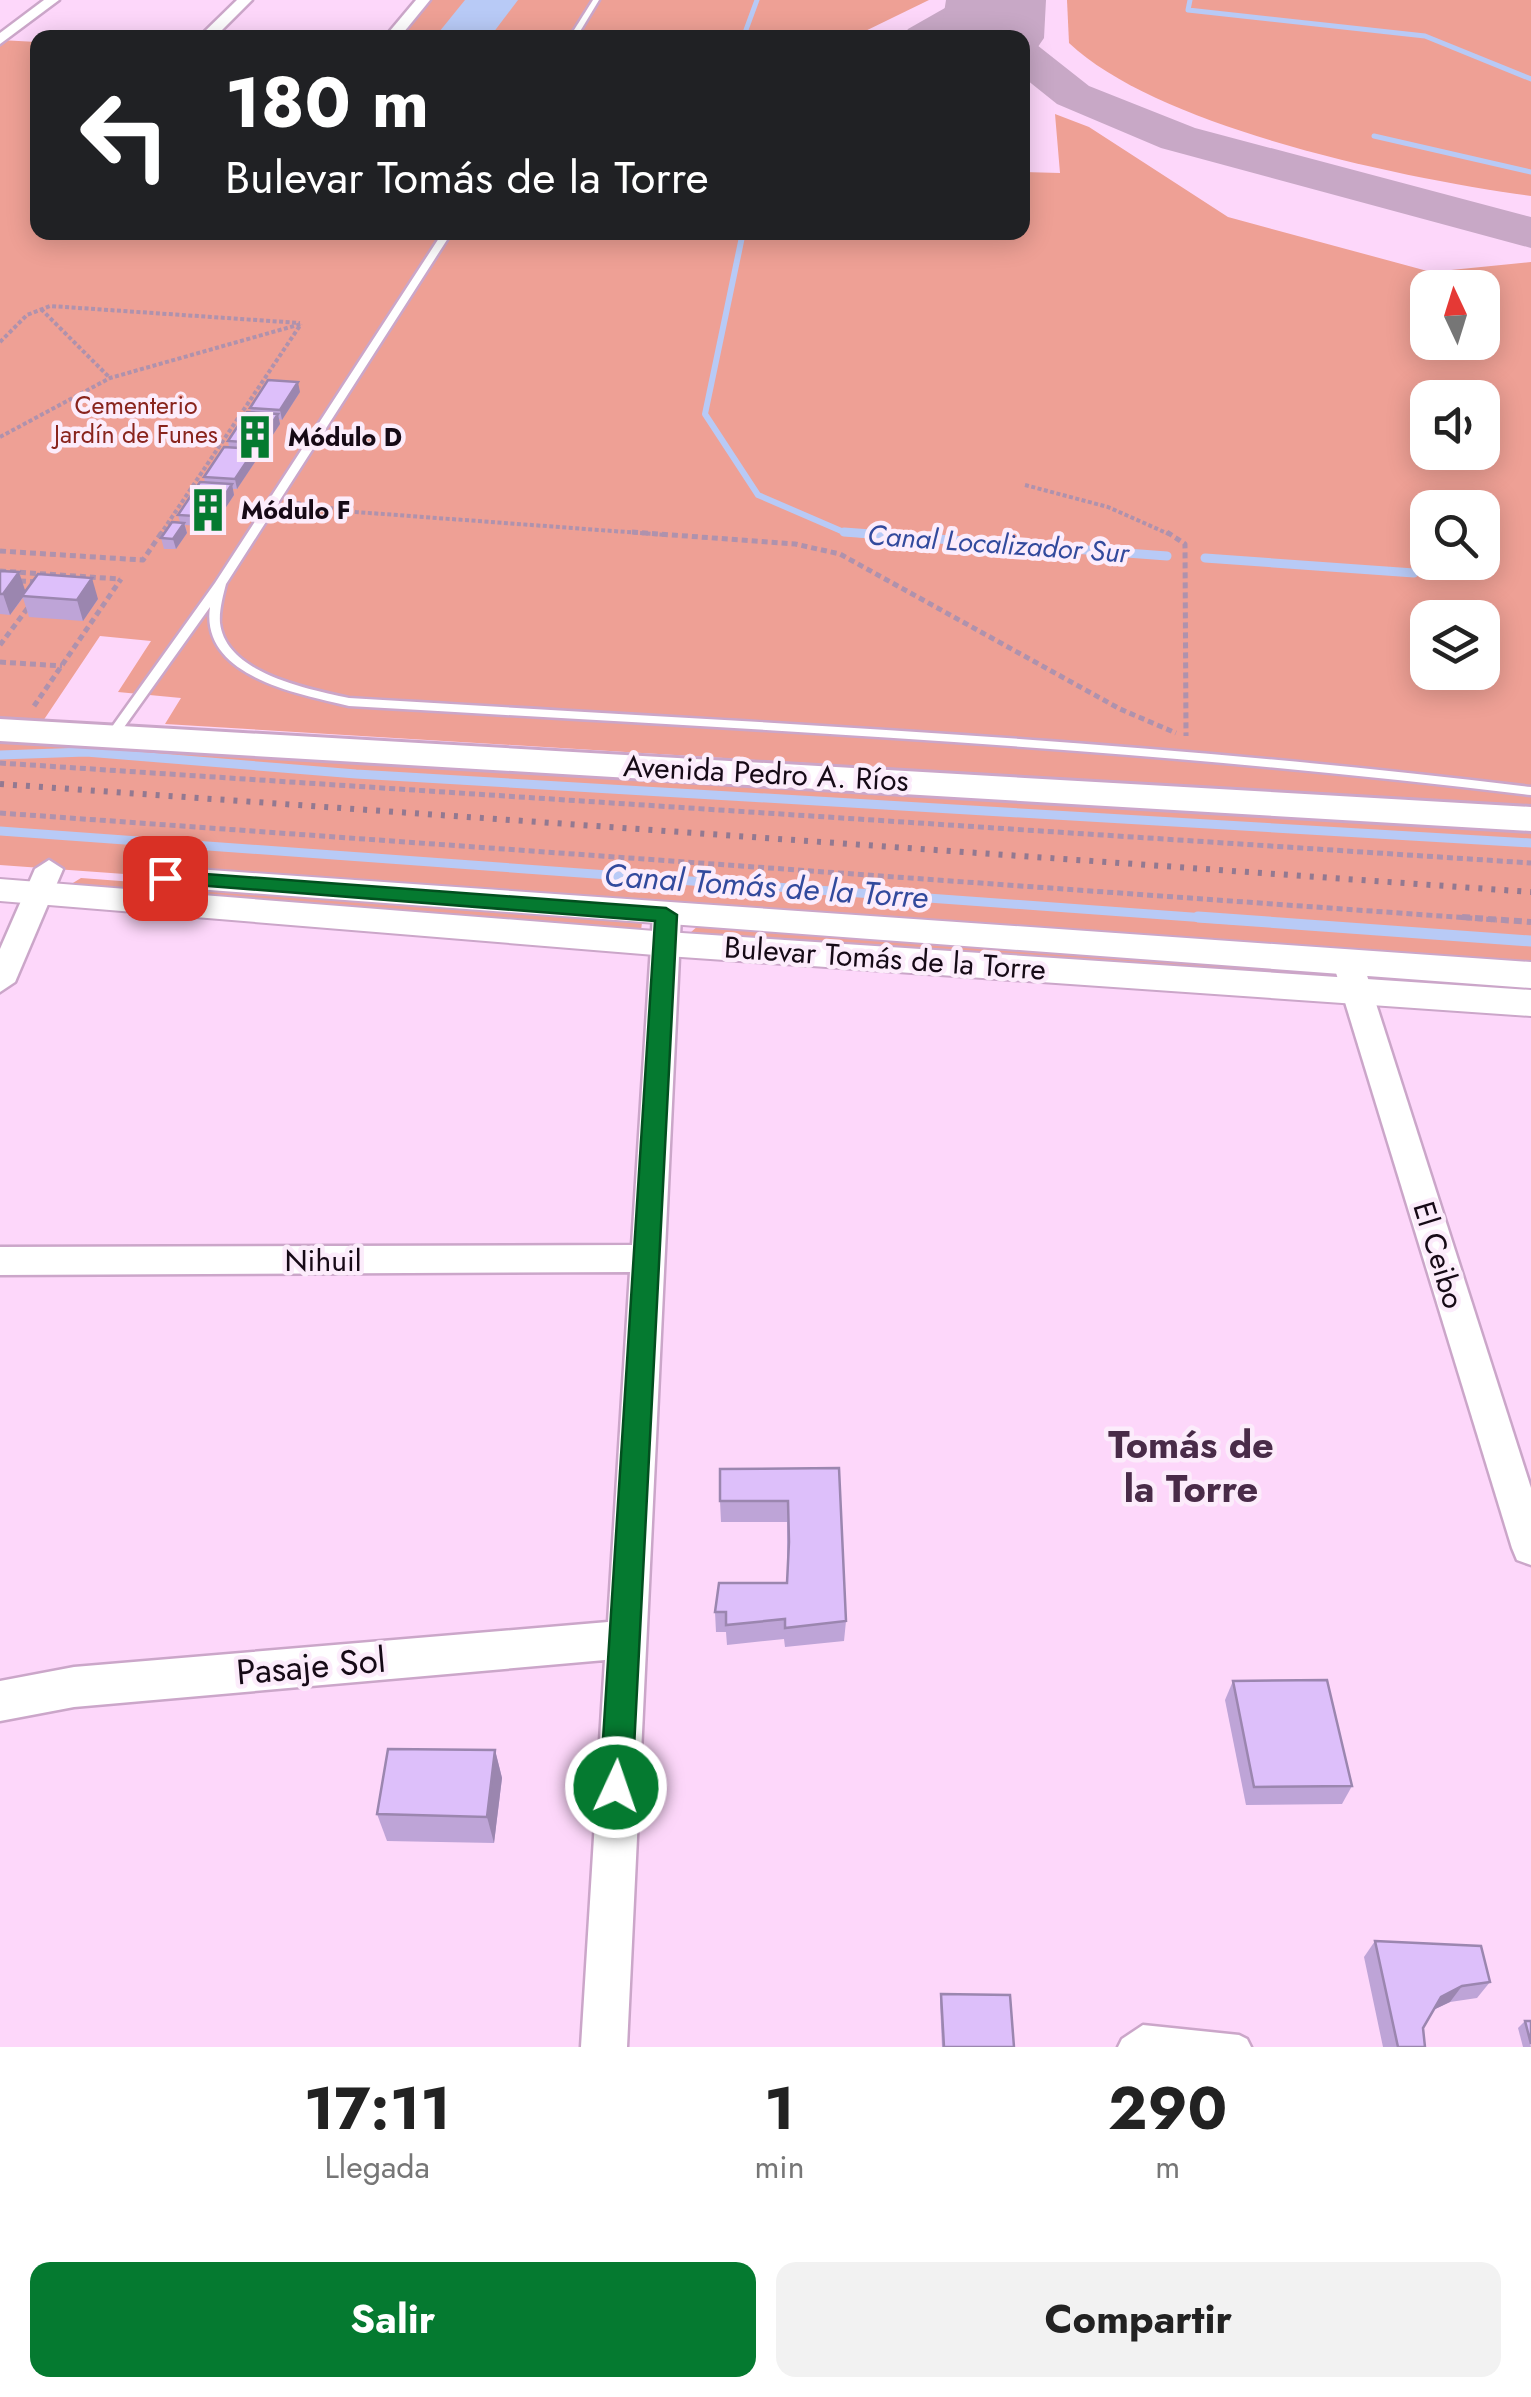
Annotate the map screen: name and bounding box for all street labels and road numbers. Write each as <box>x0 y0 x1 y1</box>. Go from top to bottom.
street label: Avenida Pedro A. Ríos <box>622 744 910 802</box>
street label: Bulevar Tomás de la Torre <box>723 925 1047 991</box>
street label: El Ceibo <box>1402 1196 1476 1314</box>
street label: Nihuil <box>284 1239 362 1282</box>
street label: Pasaje Sol <box>234 1635 388 1697</box>

